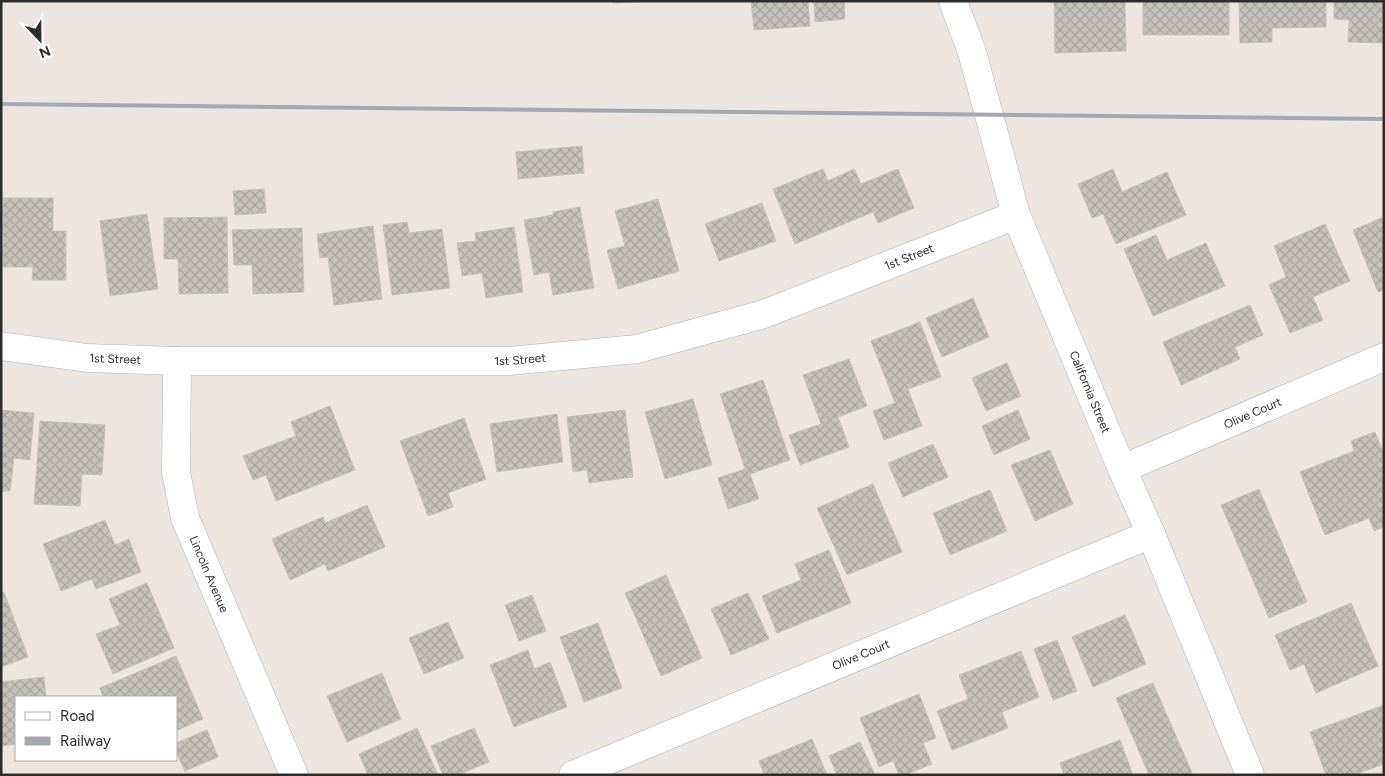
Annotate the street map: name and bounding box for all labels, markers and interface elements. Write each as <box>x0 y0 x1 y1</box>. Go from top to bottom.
north arrow <box>15 15 65 65</box>
text: N <box>36 42 53 61</box>
street label: 1st Street <box>882 241 936 273</box>
street label: California Street <box>1066 349 1113 436</box>
street label: 1st Street <box>89 351 142 367</box>
street label: 1st Street <box>494 351 547 368</box>
street label: Olive Court <box>1222 395 1284 432</box>
street label: Lincoln Avenue <box>186 534 232 615</box>
street label: Olive Court <box>830 636 892 673</box>
legend <box>15 696 178 761</box>
text: Road <box>60 707 95 725</box>
text: Railway <box>60 732 111 750</box>

